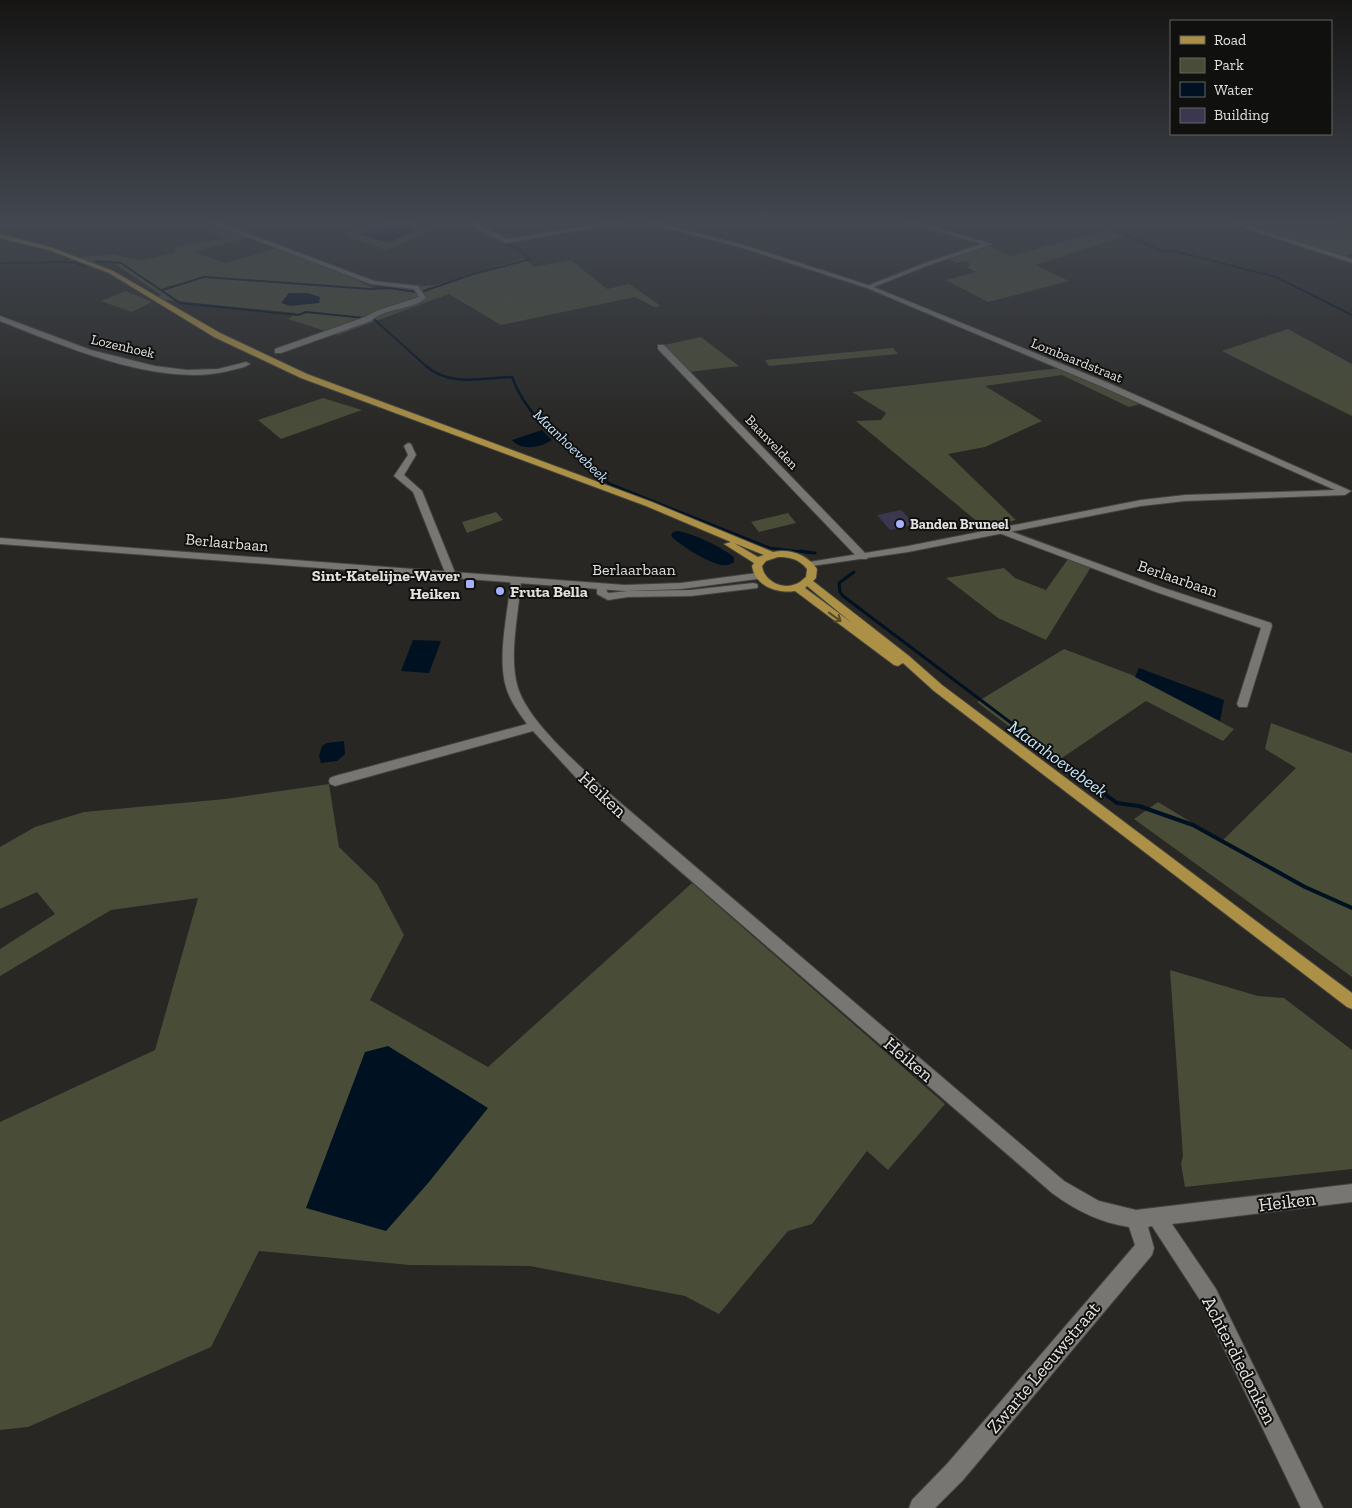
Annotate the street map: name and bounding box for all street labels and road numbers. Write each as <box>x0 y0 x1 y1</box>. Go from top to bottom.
street label: Lozenhoek <box>89 331 157 362</box>
street label: Lombaardstraat <box>1028 334 1126 387</box>
street label: Baanvelden <box>742 412 802 473</box>
street label: Berlaarbaan <box>185 529 270 556</box>
street label: Berlaarbaan <box>1135 556 1221 601</box>
street label: Berlaarbaan <box>592 560 677 579</box>
street label: Heiken <box>574 766 632 822</box>
street label: Heiken <box>879 1032 938 1087</box>
street label: Heiken <box>1257 1187 1317 1216</box>
street label: Achterdiedonken <box>1197 1292 1282 1428</box>
street label: Zwarte Leeuwstraat <box>982 1297 1105 1438</box>

